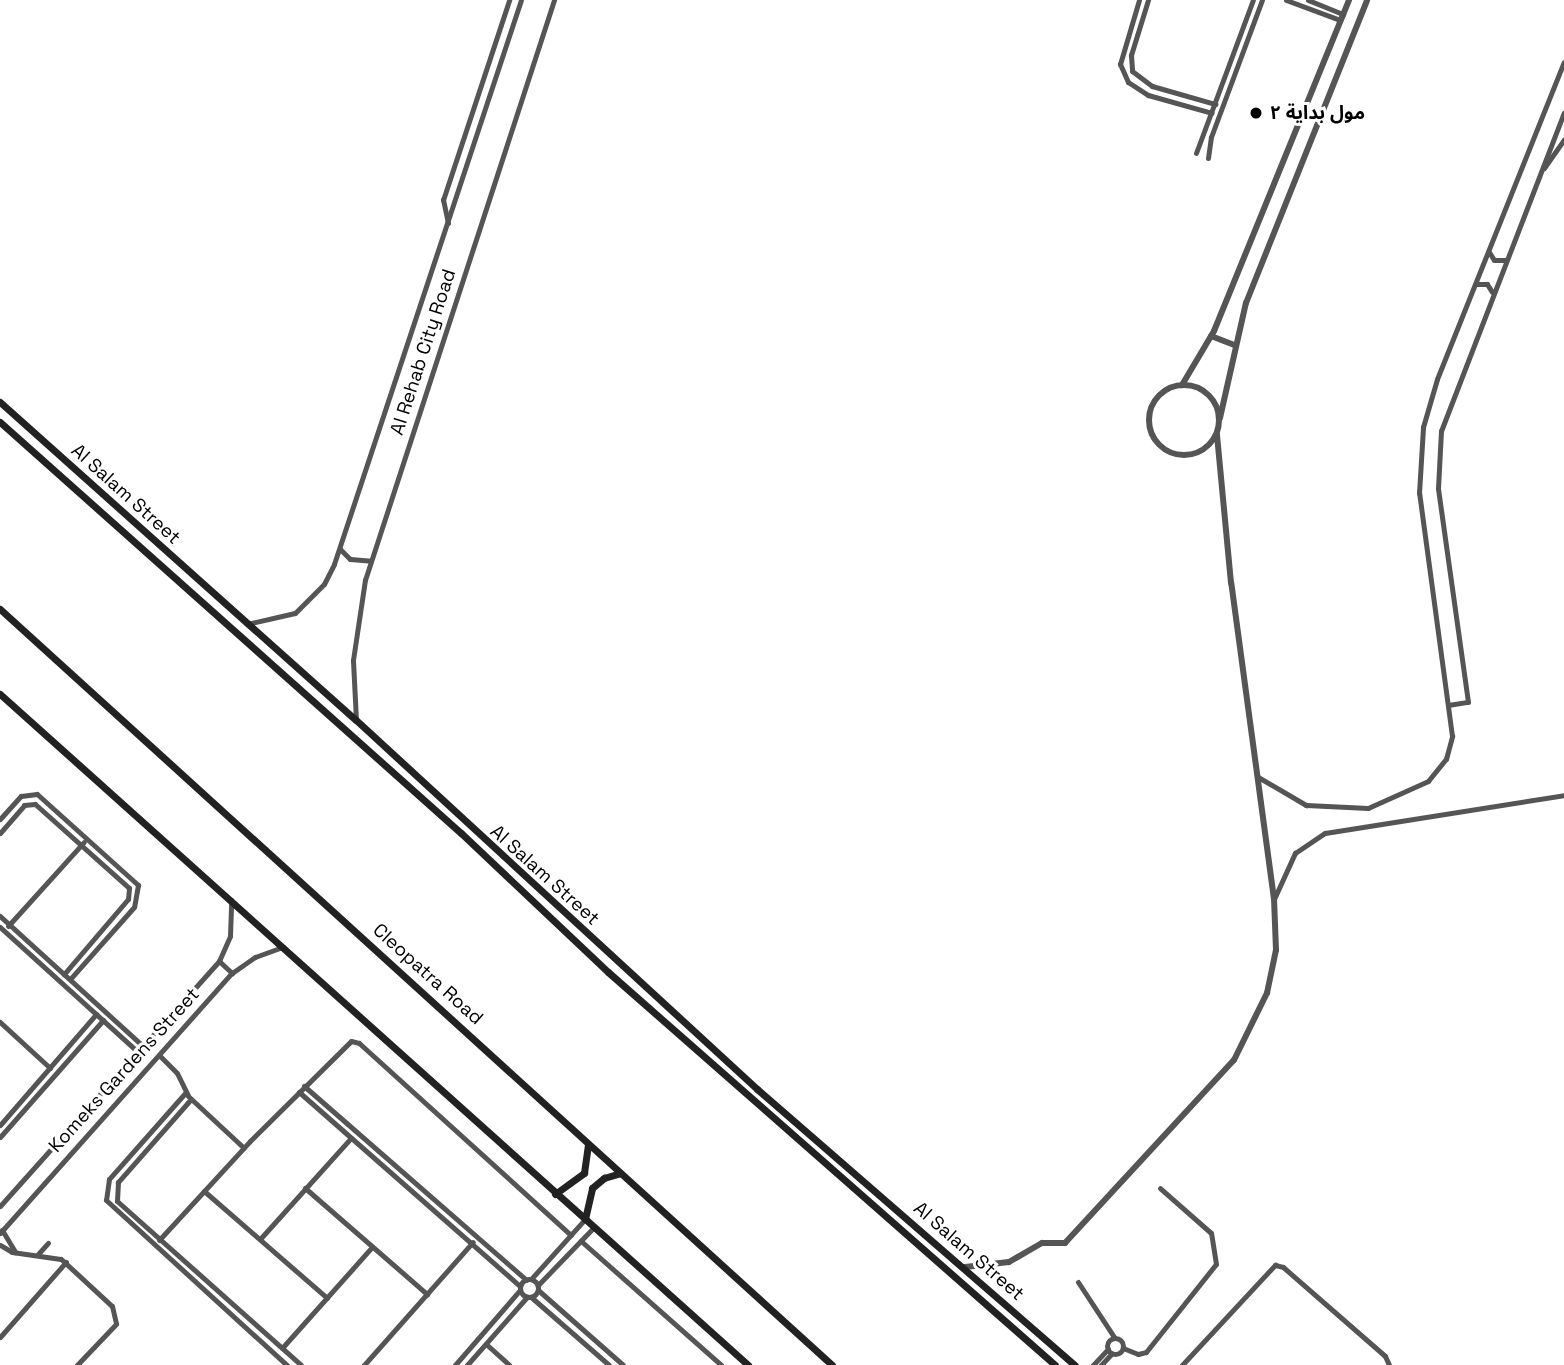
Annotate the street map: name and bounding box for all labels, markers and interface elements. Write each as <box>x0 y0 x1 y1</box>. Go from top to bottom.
place label: مول بداية ۲ <box>1270 102 1365 124</box>
marker: مول بداية ۲ <box>1248 105 1264 121</box>
street label: Al Rehab City Road <box>385 266 461 438</box>
street label: Al Salam Street <box>67 439 185 549</box>
street label: Al Salam Street <box>486 820 604 930</box>
street label: Cleopatra Road <box>368 919 488 1029</box>
street label: Komeks Gardens Street <box>44 983 204 1157</box>
street label: Al Salam Street <box>909 1197 1029 1305</box>

